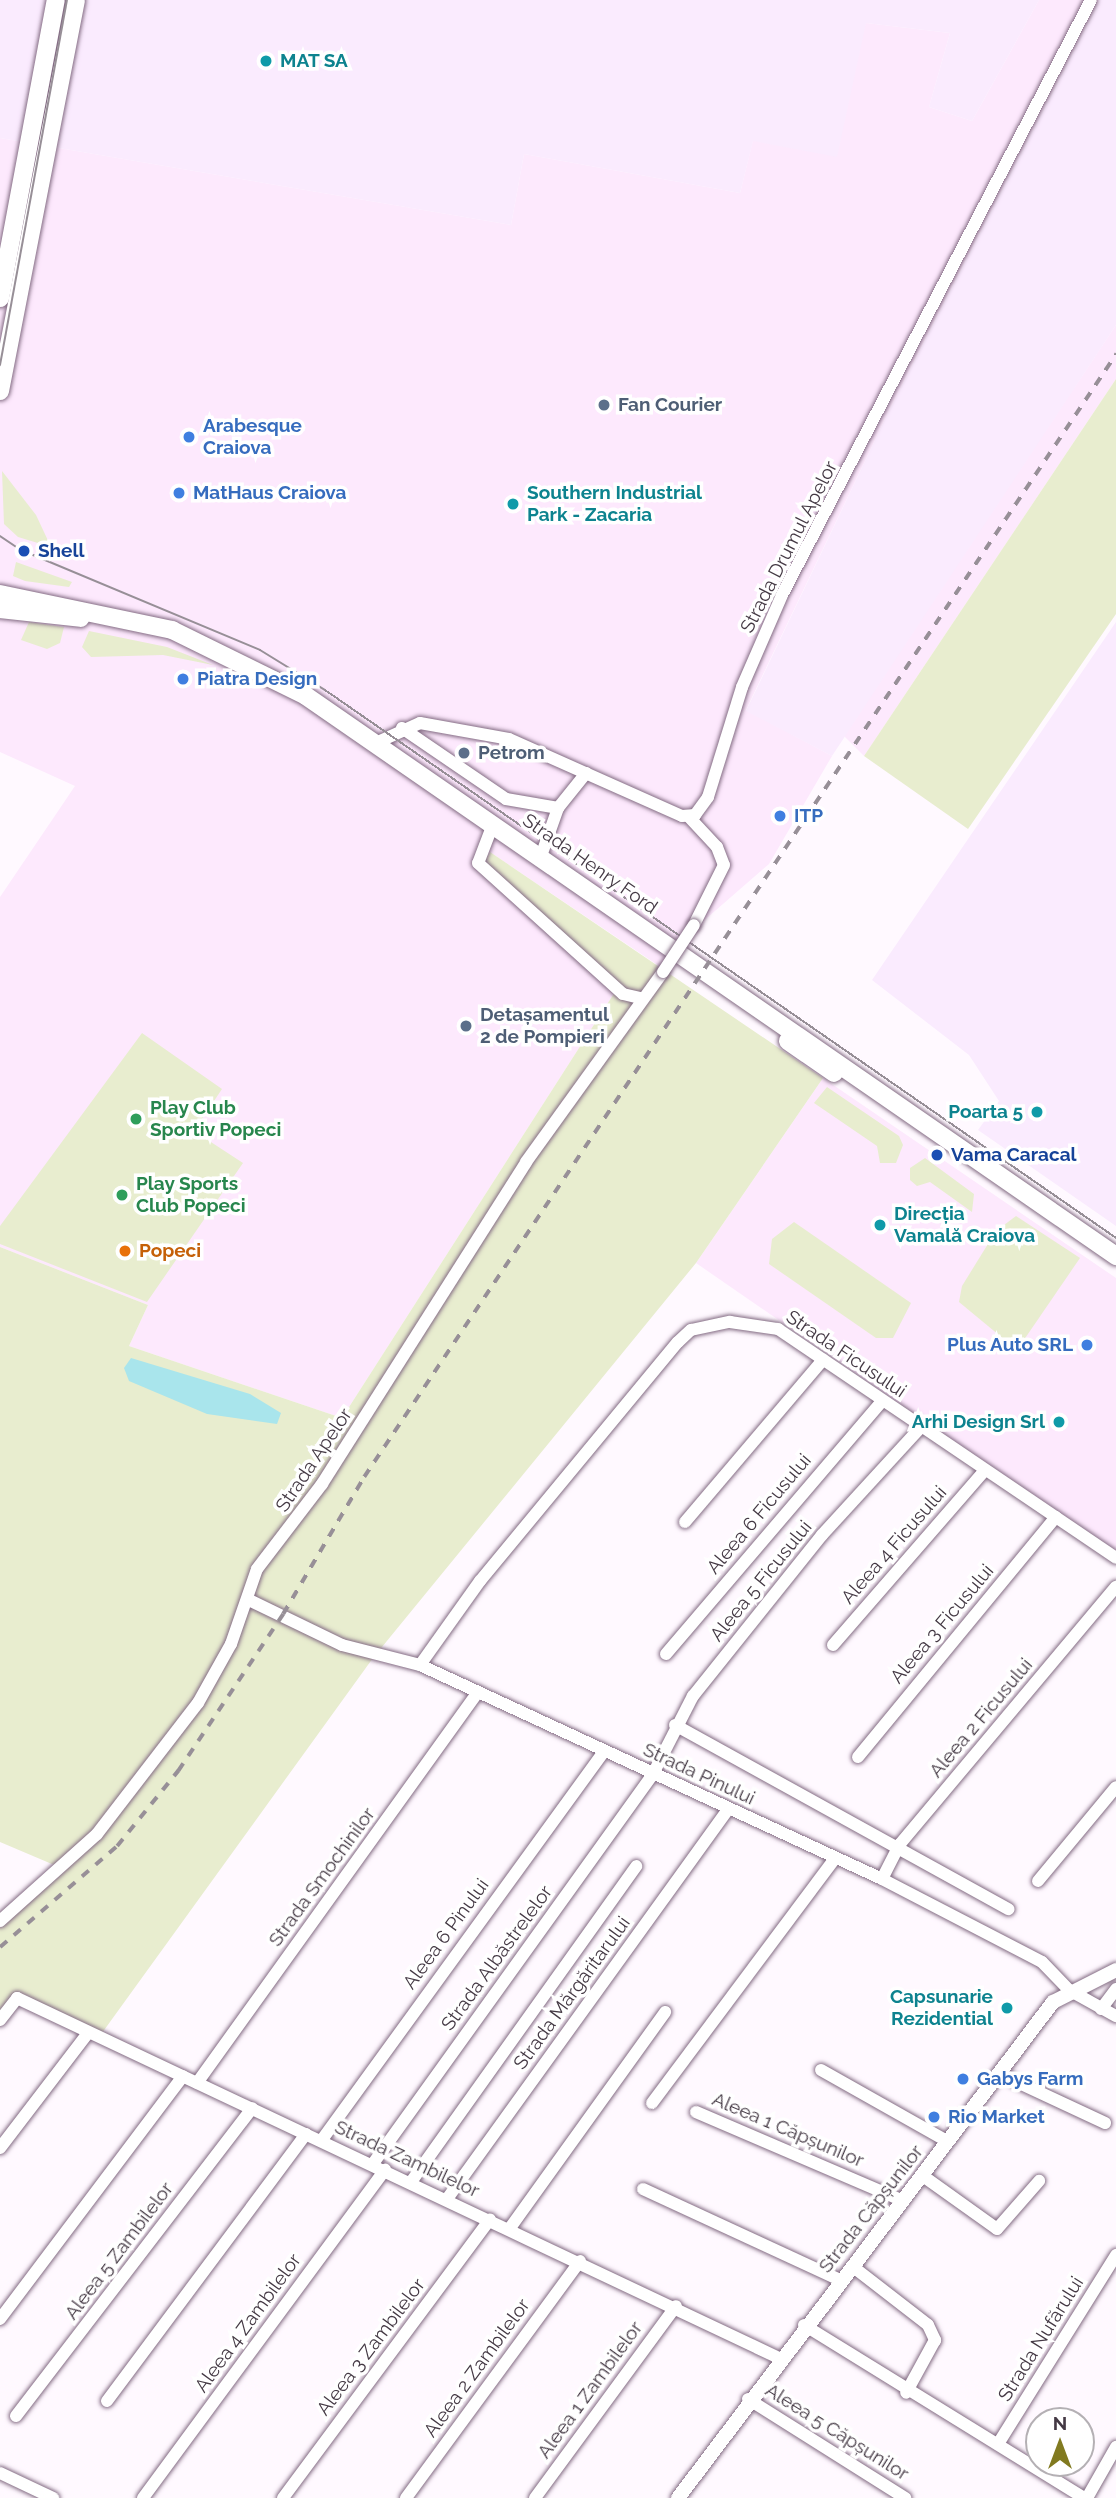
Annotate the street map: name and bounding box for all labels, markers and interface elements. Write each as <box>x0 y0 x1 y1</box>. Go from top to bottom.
place label: MAT SA <box>280 50 348 72</box>
marker: MAT SA <box>258 53 274 69</box>
place label: Fan Courier <box>618 394 722 416</box>
marker: Fan Courier <box>596 397 612 413</box>
place label: Arabesque Craiova <box>203 415 302 459</box>
marker: Arabesque Craiova <box>181 429 197 445</box>
street label: Strada Drumul Apelor <box>736 457 842 637</box>
place label: MatHaus Craiova <box>193 482 346 504</box>
place label: Southern Industrial Park - Zacaria <box>527 482 702 526</box>
marker: MatHaus Craiova <box>171 485 187 501</box>
marker: Southern Industrial Park - Zacaria <box>505 496 521 512</box>
place label: Shell <box>38 540 85 562</box>
marker: Shell <box>16 543 32 559</box>
place label: Piatra Design <box>197 668 317 690</box>
marker: Piatra Design <box>175 671 191 687</box>
place label: Petrom <box>478 742 545 764</box>
marker: Petrom <box>456 745 472 761</box>
place label: ITP <box>794 805 823 827</box>
marker: ITP <box>772 808 788 824</box>
street label: Strada Henry Ford <box>518 809 662 919</box>
place label: Detașamentul 2 de Pompieri <box>480 1004 609 1048</box>
marker: Detașamentul 2 de Pompieri <box>458 1018 474 1034</box>
place label: Play Club Sportiv Popeci <box>150 1097 282 1141</box>
place label: Poarta 5 <box>948 1101 1023 1123</box>
marker: Poarta 5 <box>1029 1104 1045 1120</box>
marker: Play Club Sportiv Popeci <box>128 1111 144 1127</box>
place label: Vama Caracal <box>951 1144 1077 1166</box>
marker: Vama Caracal <box>929 1147 945 1163</box>
place label: Play Sports Club Popeci <box>136 1173 246 1217</box>
marker: Play Sports Club Popeci <box>114 1187 130 1203</box>
place label: Direcția Vamală Craiova <box>894 1203 1035 1247</box>
marker: Direcția Vamală Craiova <box>872 1217 888 1233</box>
place label: Popeci <box>139 1240 201 1262</box>
marker: Popeci <box>117 1243 133 1259</box>
street label: Strada Ficusului <box>782 1305 910 1403</box>
place label: Plus Auto SRL <box>947 1334 1073 1356</box>
marker: Plus Auto SRL <box>1079 1337 1095 1353</box>
street label: Strada Apelor <box>271 1404 357 1516</box>
place label: Arhi Design Srl <box>912 1411 1045 1433</box>
marker: Arhi Design Srl <box>1051 1414 1067 1430</box>
street label: Aleea 6 Ficusului <box>702 1449 816 1579</box>
street label: Aleea 4 Ficusului <box>837 1481 951 1609</box>
street label: Aleea 5 Ficusului <box>705 1516 817 1646</box>
street label: Aleea 3 Ficusului <box>886 1560 998 1688</box>
street label: Aleea 2 Ficusului <box>925 1654 1037 1782</box>
street label: Strada Pinului <box>640 1738 758 1810</box>
street label: Strada Smochinilor <box>264 1803 380 1951</box>
street label: Aleea 6 Pinului <box>398 1874 494 1994</box>
street label: Strada Albăstrelelor <box>437 1881 557 2035</box>
street label: Strada Mărgăritarului <box>509 1912 635 2074</box>
place label: Capsunarie Rezidential <box>890 1986 993 2030</box>
marker: Capsunarie Rezidential <box>999 2000 1015 2016</box>
place label: Gabys Farm <box>977 2068 1084 2090</box>
marker: Gabys Farm <box>955 2071 971 2087</box>
street label: Aleea 1 Căpșunilor <box>709 2088 867 2172</box>
place label: Rio Market <box>948 2106 1045 2128</box>
marker: Rio Market <box>926 2109 942 2125</box>
street label: Strada Zambilelor <box>331 2116 483 2202</box>
street label: Strada Căpșunilor <box>814 2141 928 2277</box>
street label: Aleea 5 Zambilelor <box>60 2178 178 2324</box>
street label: Aleea 4 Zambilelor <box>190 2249 306 2397</box>
street label: Strada Nufărului <box>993 2272 1089 2406</box>
street label: Aleea 3 Zambilelor <box>312 2274 430 2420</box>
street label: Aleea 2 Zambilelor <box>419 2294 535 2442</box>
street label: Aleea 1 Zambilelor <box>533 2317 647 2463</box>
street label: Aleea 5 Căpșunilor <box>761 2379 913 2485</box>
north arrow <box>1025 2407 1095 2477</box>
text: N <box>1053 2412 1067 2434</box>

